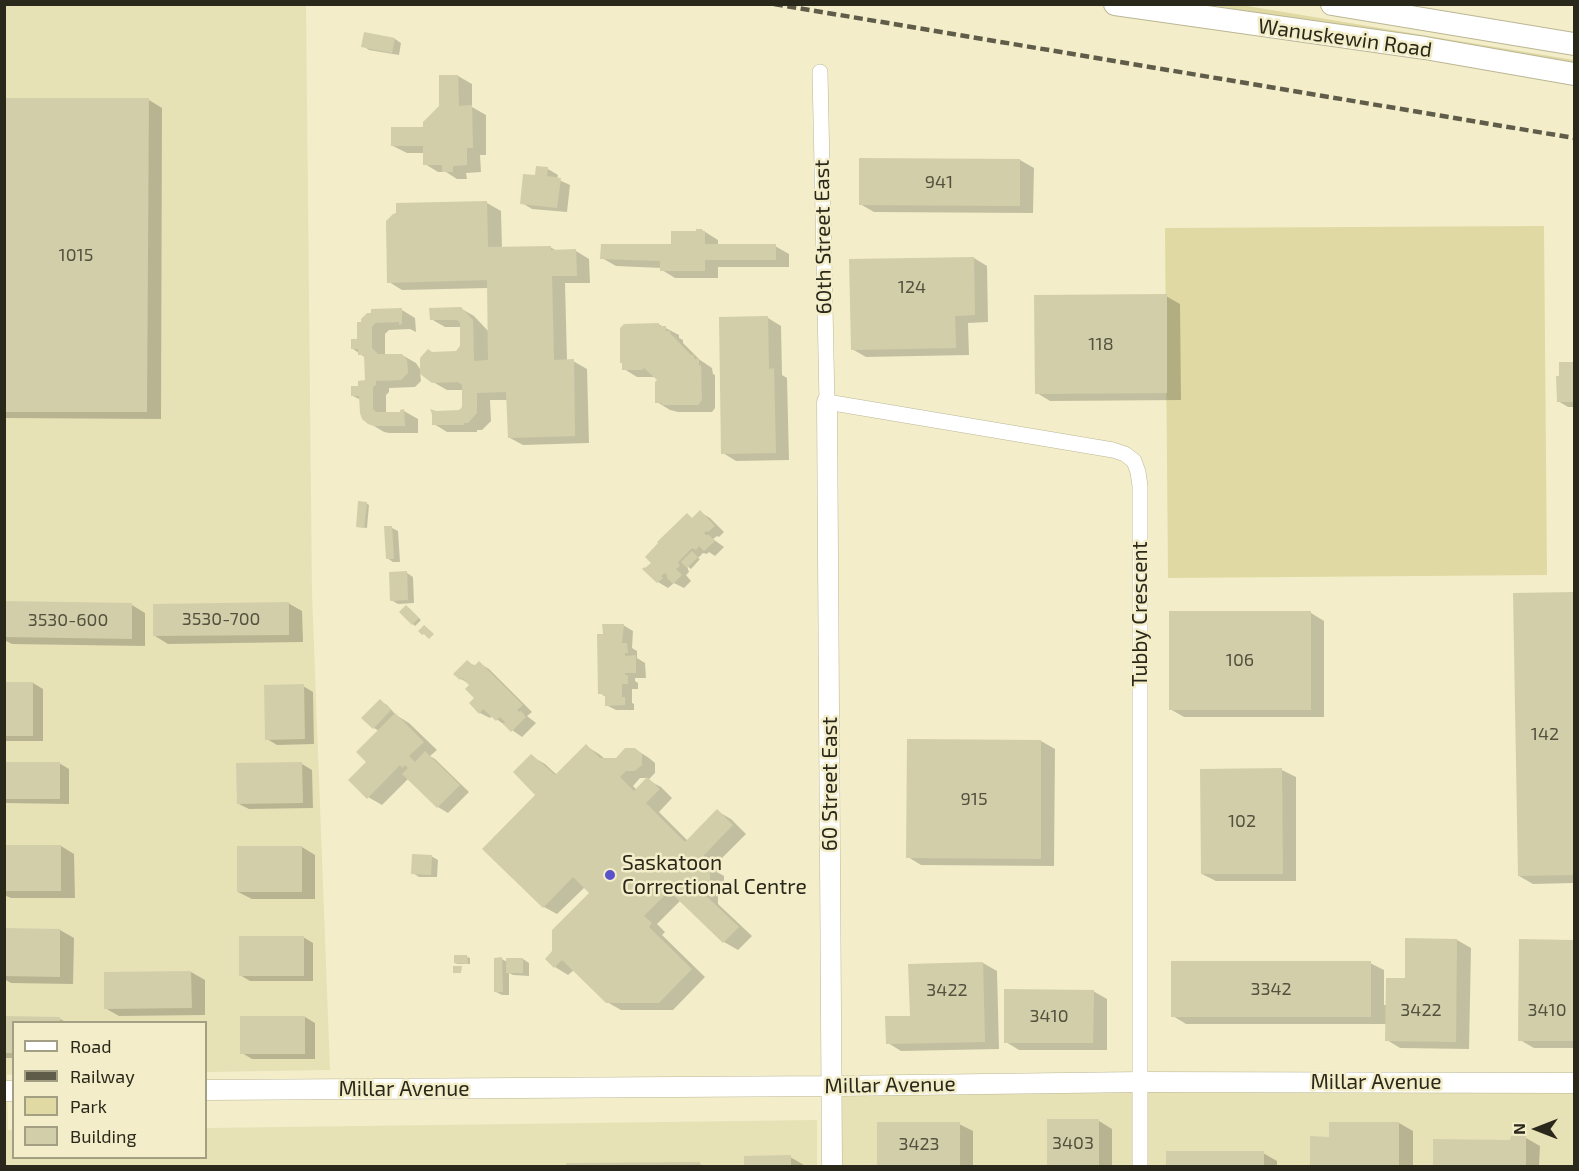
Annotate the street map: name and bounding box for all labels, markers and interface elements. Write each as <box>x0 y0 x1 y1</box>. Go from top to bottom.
street label: Wanuskewin Road <box>1256 13 1434 63</box>
street label: 60th Street East <box>809 160 837 314</box>
house number: 941 <box>925 171 953 193</box>
house number: 1015 <box>59 244 93 266</box>
house number: 124 <box>898 276 926 298</box>
house number: 118 <box>1088 333 1114 355</box>
street label: Tubby Crescent <box>1127 541 1153 687</box>
house number: 3530-700 <box>182 608 260 630</box>
house number: 3530-600 <box>28 609 108 631</box>
house number: 106 <box>1226 649 1254 671</box>
street label: 60 Street East <box>817 717 843 851</box>
house number: 142 <box>1531 723 1559 745</box>
house number: 915 <box>960 788 988 810</box>
house number: 102 <box>1228 810 1256 832</box>
place label: Saskatoon Correctional Centre <box>622 850 807 900</box>
marker: Saskatoon Correctional Centre <box>603 868 617 882</box>
house number: 3342 <box>1250 978 1292 1000</box>
house number: 3422 <box>926 979 968 1001</box>
house number: 3422 <box>1400 999 1442 1021</box>
house number: 3410 <box>1527 999 1567 1021</box>
house number: 3410 <box>1029 1005 1069 1027</box>
legend <box>12 1021 207 1159</box>
text: Road <box>70 1035 111 1057</box>
text: Railway <box>70 1065 135 1087</box>
street label: Millar Avenue <box>1310 1069 1442 1095</box>
street label: Millar Avenue <box>824 1071 956 1099</box>
street label: Millar Avenue <box>338 1076 470 1102</box>
text: Park <box>70 1095 107 1117</box>
north arrow <box>1507 1099 1567 1159</box>
text: N <box>1509 1123 1528 1135</box>
text: Building <box>70 1125 137 1147</box>
house number: 3403 <box>1052 1132 1094 1154</box>
house number: 3423 <box>898 1133 940 1155</box>

